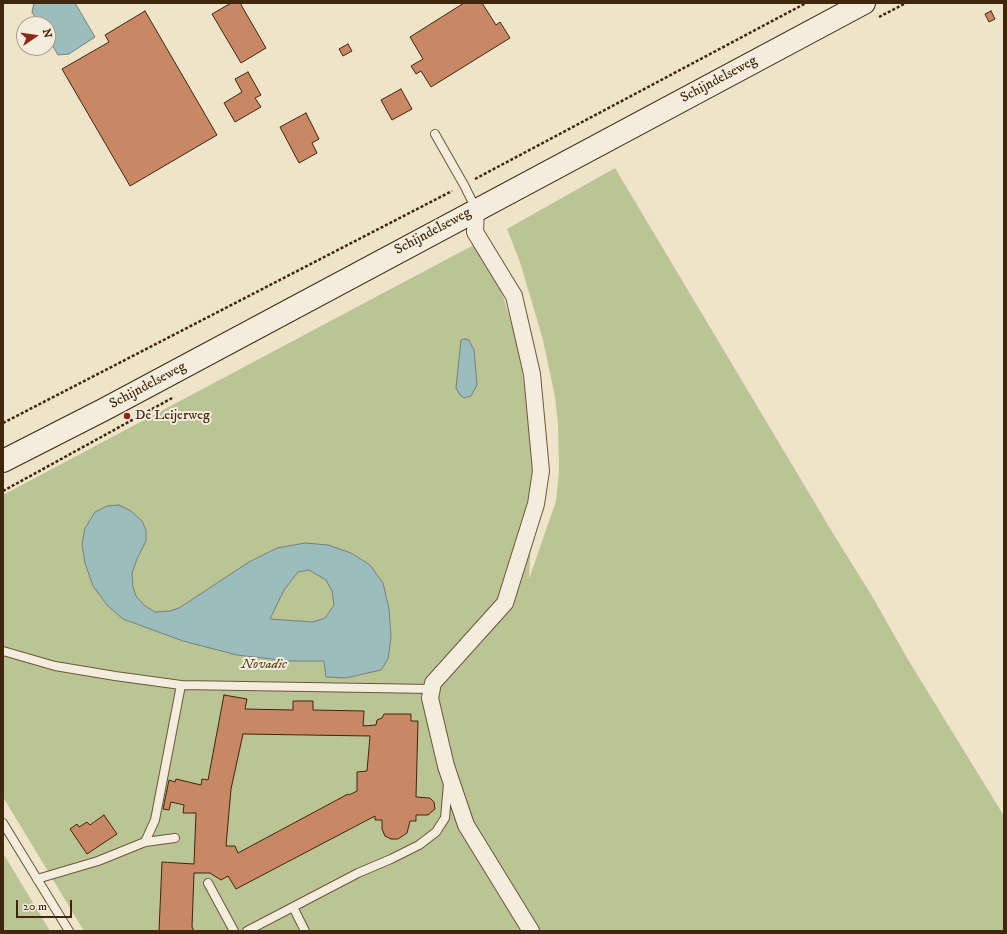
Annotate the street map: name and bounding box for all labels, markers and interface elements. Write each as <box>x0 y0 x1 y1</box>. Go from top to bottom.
north arrow <box>16 16 56 56</box>
text: N <box>39 28 55 40</box>
street label: Schijndelseweg <box>678 53 760 107</box>
street label: Schijndelseweg <box>392 205 474 259</box>
street label: Schijndelseweg <box>107 359 189 413</box>
place label: De Leijerweg <box>135 408 210 424</box>
marker: De Leijerweg <box>122 411 132 421</box>
park label: Novadic <box>241 657 287 673</box>
scale bar <box>18 892 74 918</box>
text: 20 m <box>23 899 47 914</box>

